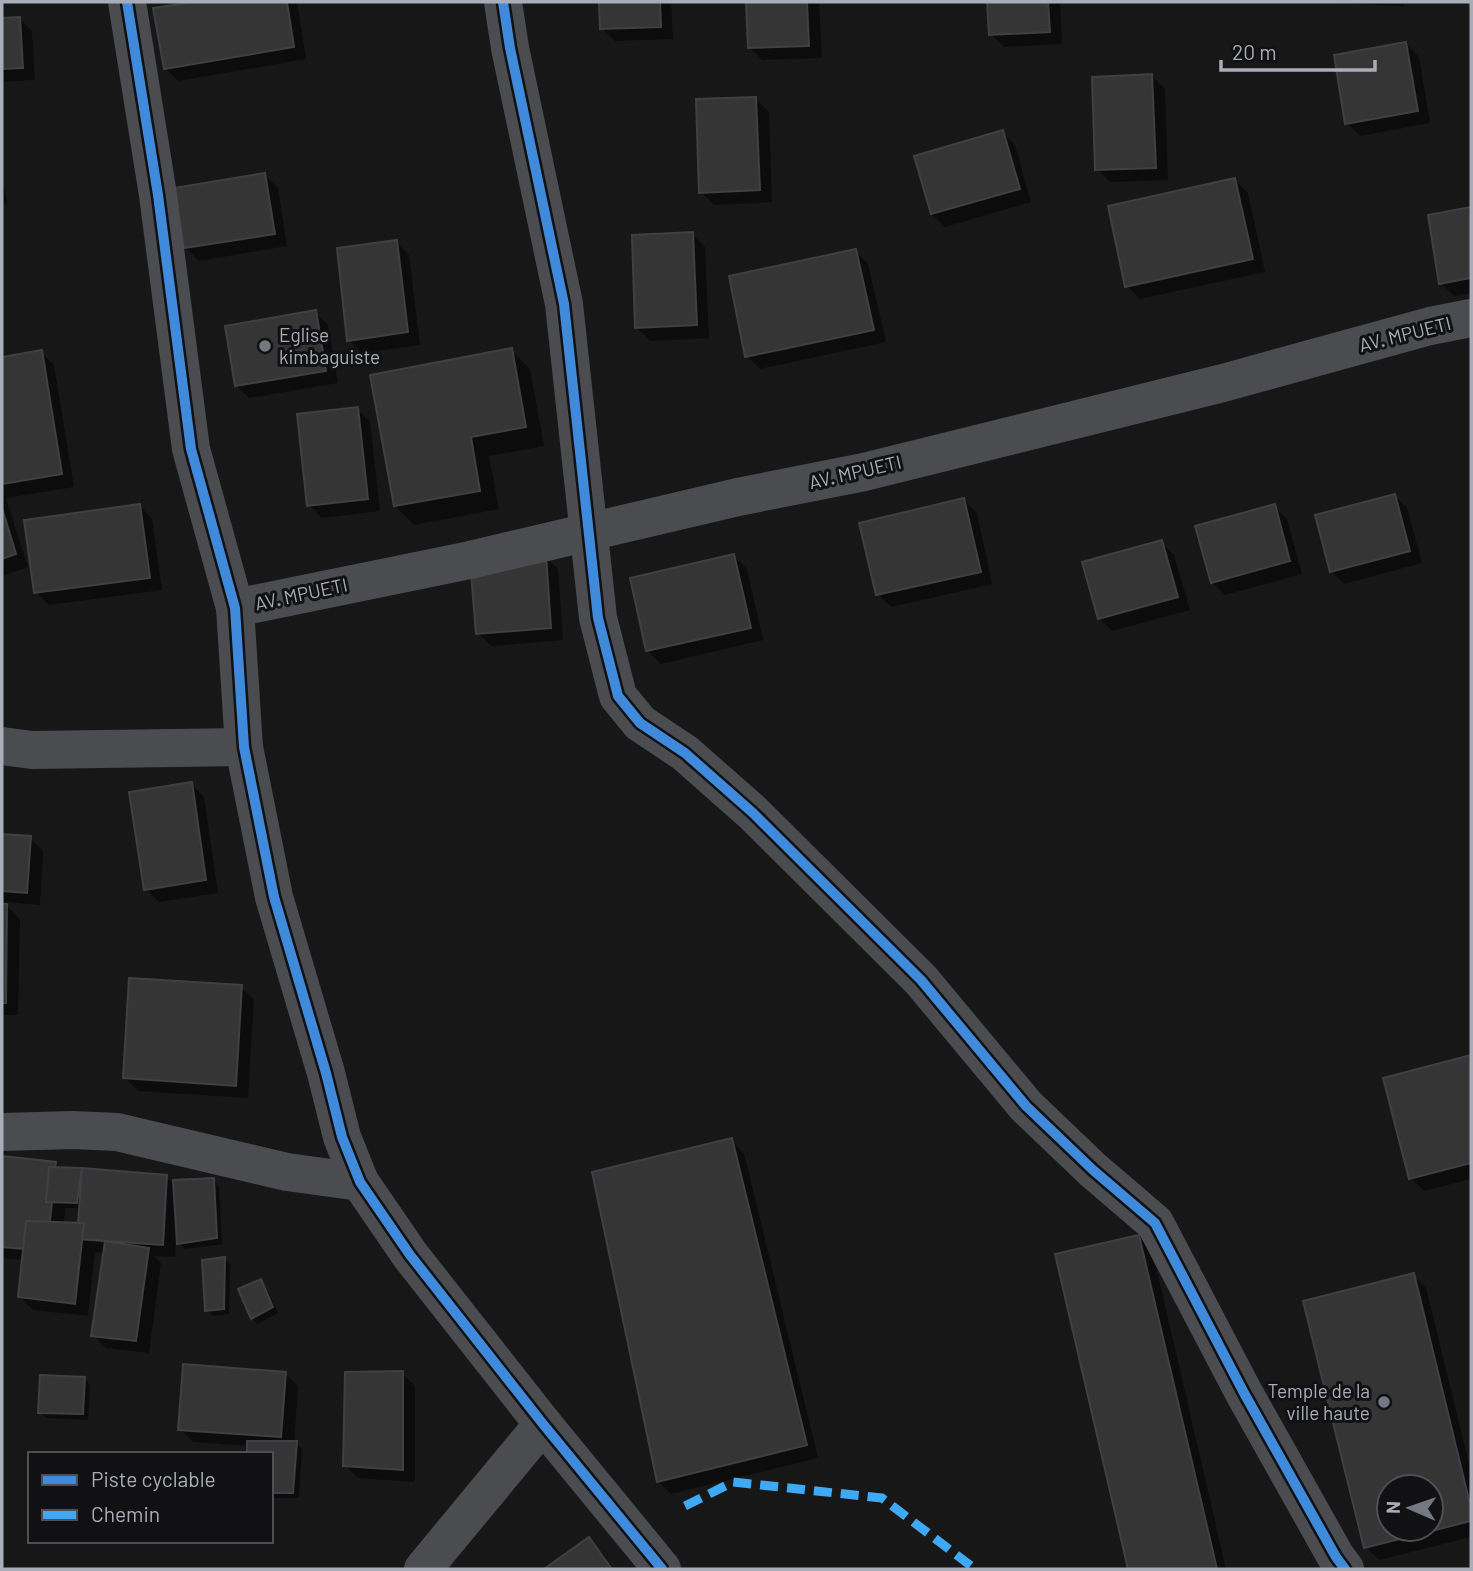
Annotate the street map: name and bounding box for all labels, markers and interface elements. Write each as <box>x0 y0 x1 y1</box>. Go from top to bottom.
scale bar <box>1221 28 1375 72</box>
text: 20 m <box>1232 39 1277 64</box>
street label: AV. MPUETI <box>1356 311 1453 356</box>
place label: Eglise kimbaguiste <box>279 323 380 368</box>
marker: Eglise kimbaguiste <box>257 338 273 354</box>
street label: AV. MPUETI <box>806 450 903 493</box>
street label: AV. MPUETI <box>252 572 349 615</box>
place label: Temple de la ville haute <box>1268 1379 1370 1424</box>
marker: Temple de la ville haute <box>1376 1394 1392 1410</box>
legend <box>28 1452 273 1543</box>
text: Piste cyclable <box>91 1466 216 1491</box>
north arrow <box>1375 1473 1445 1543</box>
text: Chemin <box>91 1501 160 1526</box>
text: N <box>1381 1501 1404 1514</box>

